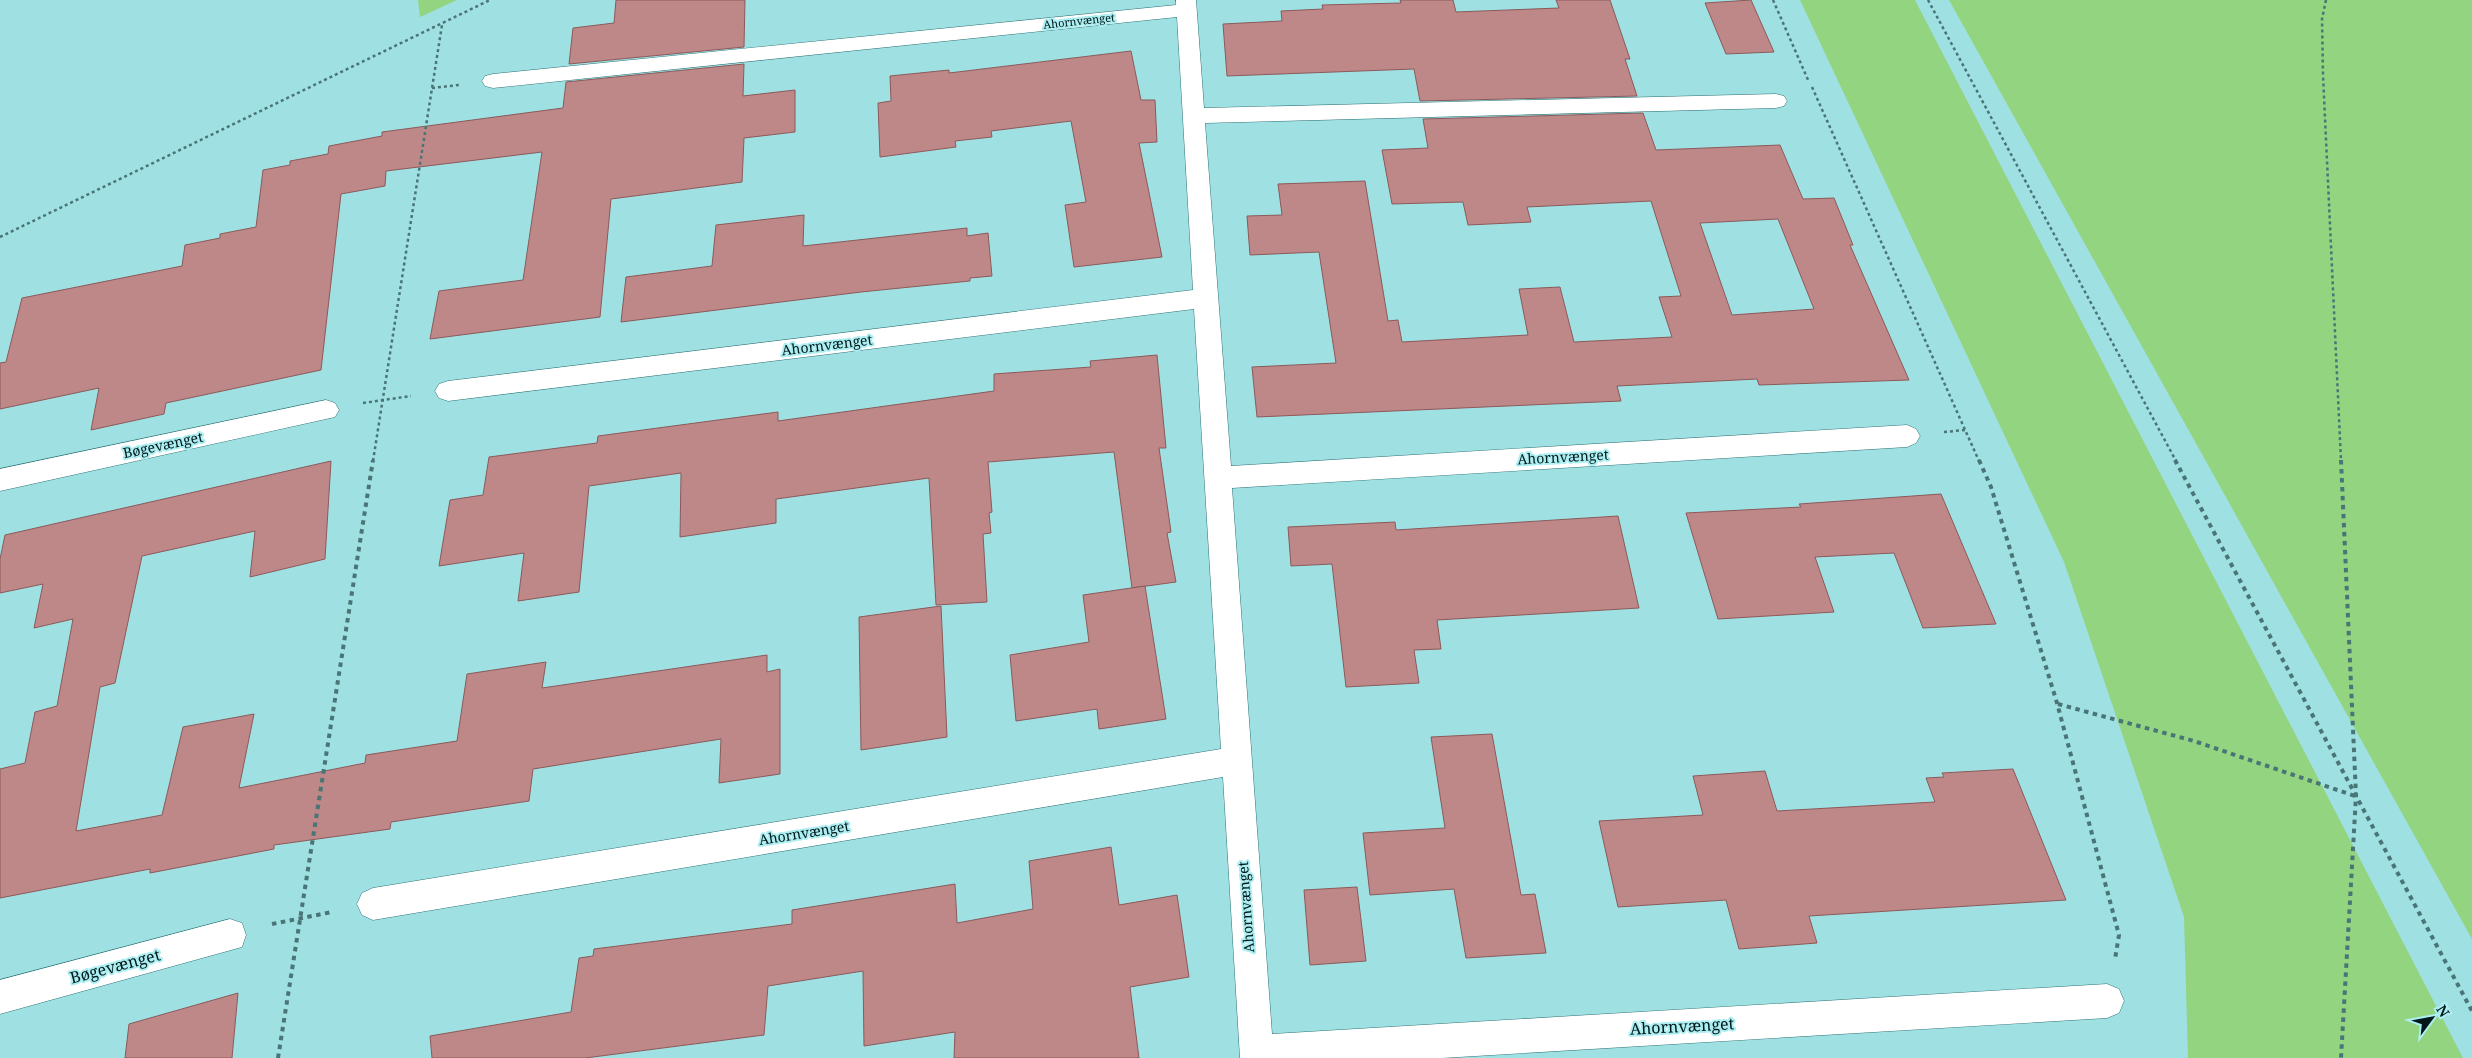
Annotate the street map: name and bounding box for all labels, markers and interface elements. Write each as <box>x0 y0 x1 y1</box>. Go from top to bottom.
street label: Ahornvænget <box>1042 9 1116 32</box>
street label: Ahornvænget <box>780 330 873 359</box>
street label: Bøgevænget <box>121 427 205 462</box>
street label: Ahornvænget <box>1517 445 1609 468</box>
street label: Ahornvænget <box>757 816 851 849</box>
street label: Ahornvænget <box>1233 861 1258 953</box>
street label: Bøgevænget <box>67 943 163 989</box>
north arrow <box>2407 993 2457 1043</box>
text: N <box>2432 1001 2454 1021</box>
street label: Ahornvænget <box>1629 1012 1735 1040</box>

